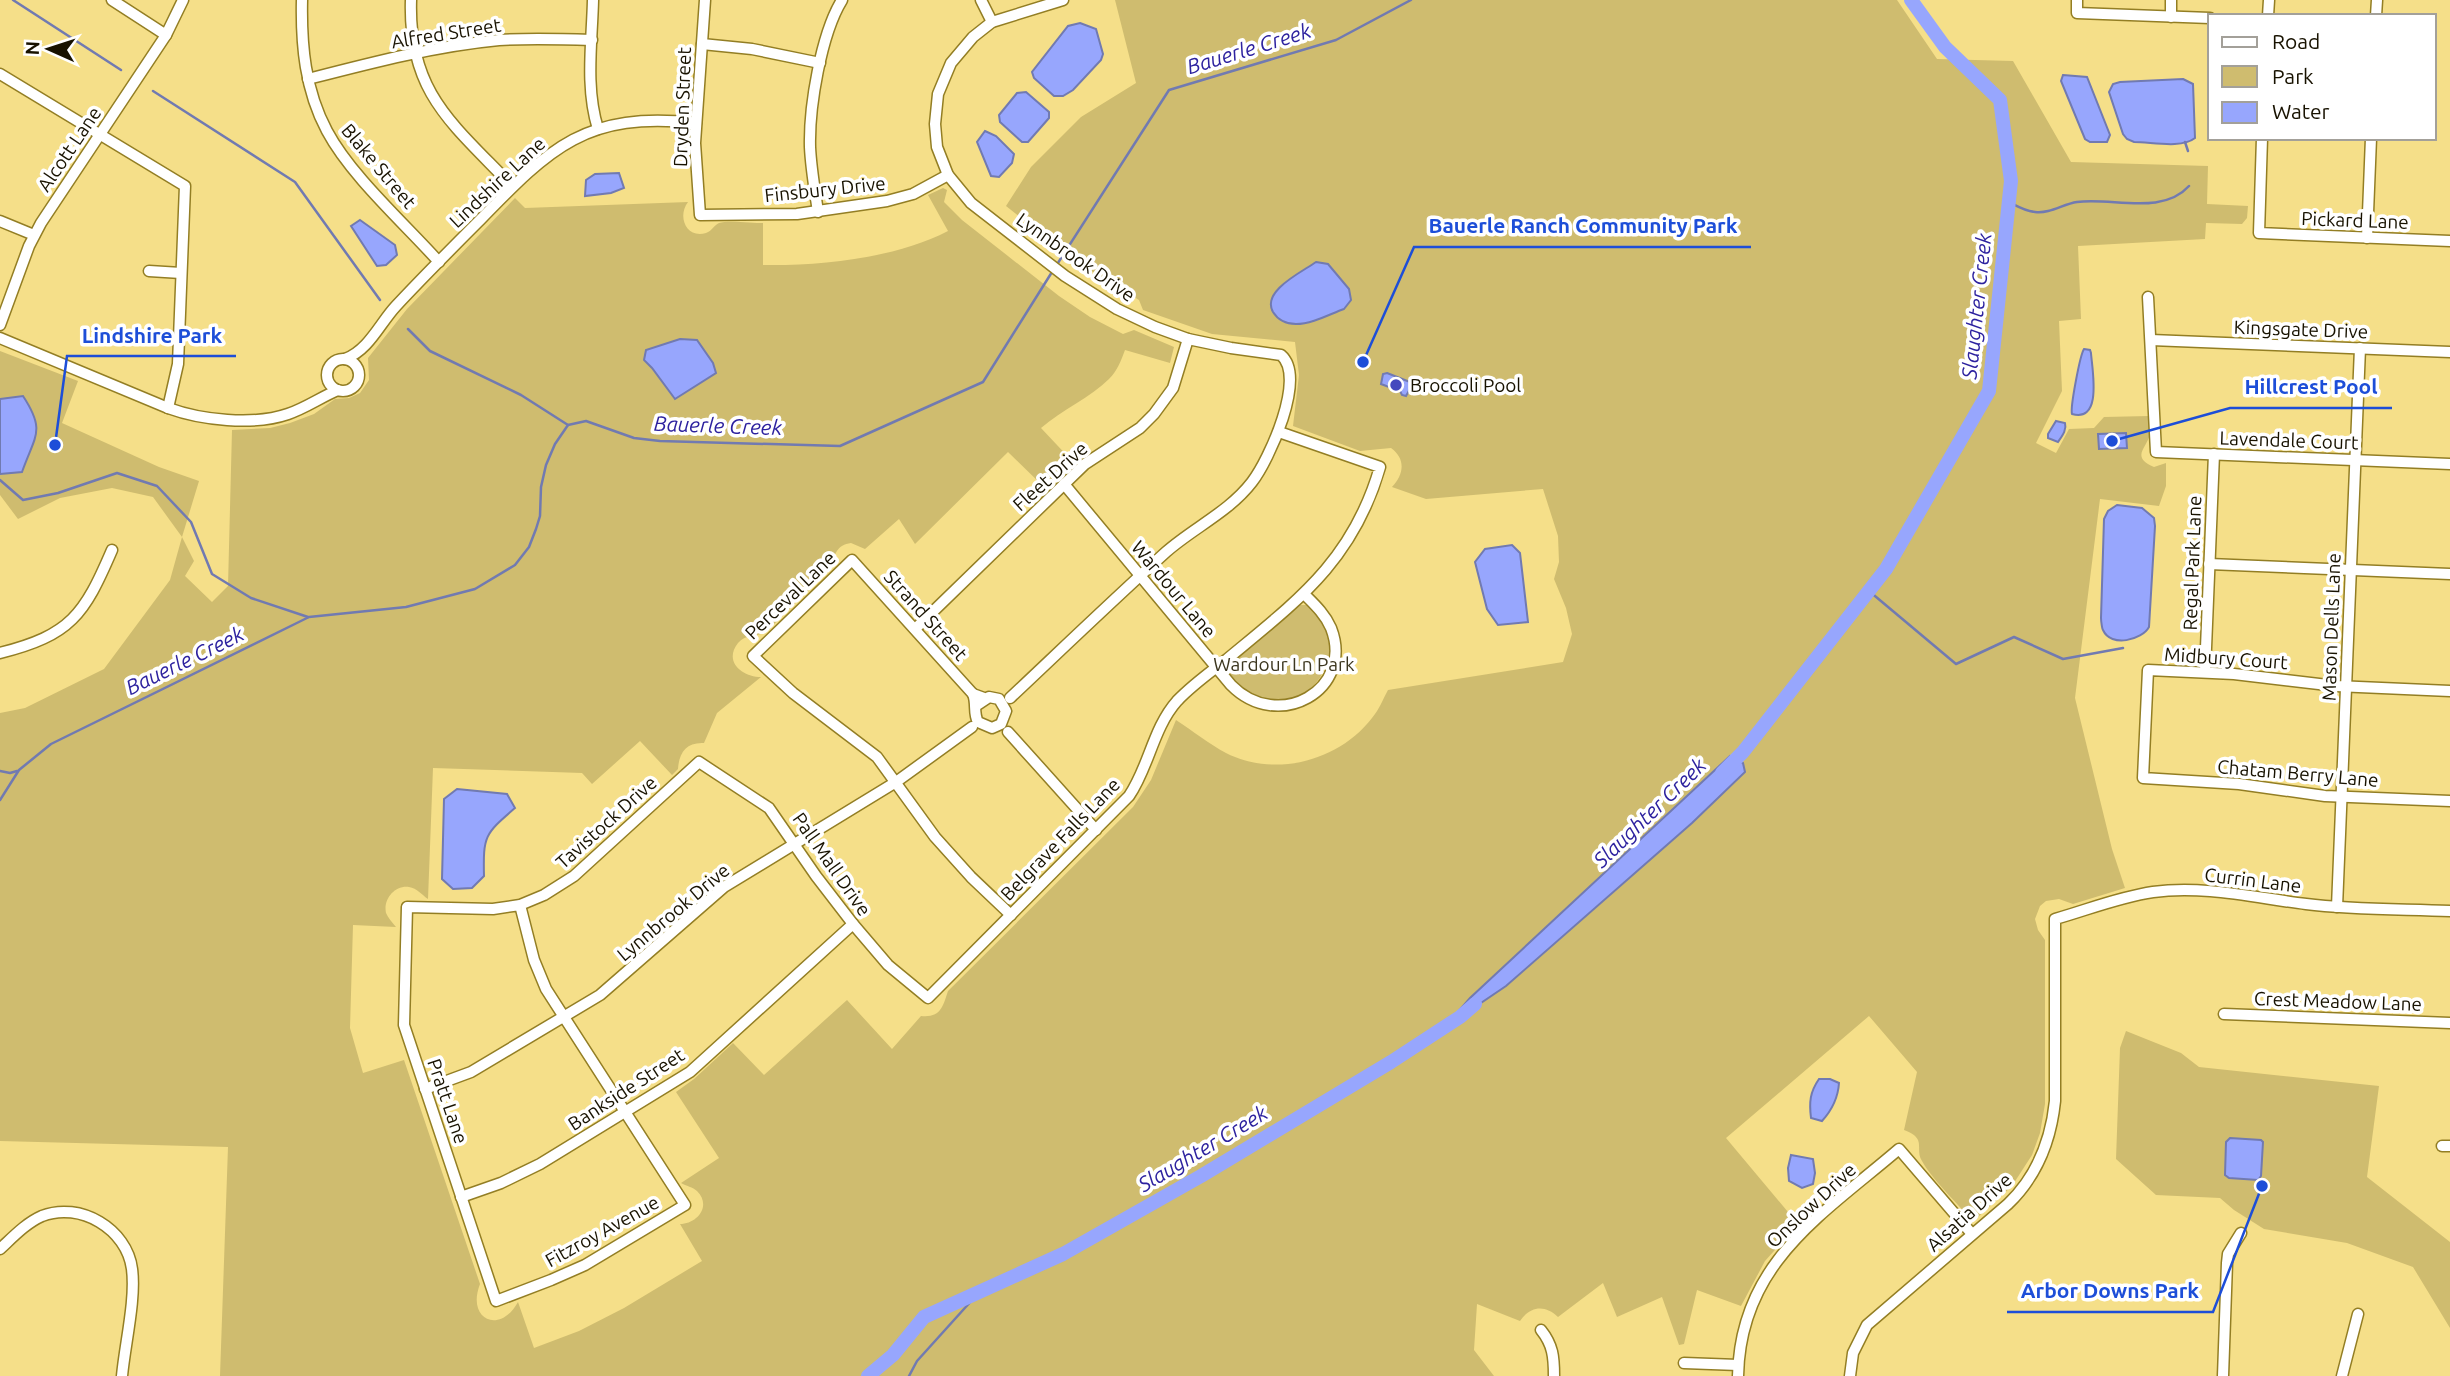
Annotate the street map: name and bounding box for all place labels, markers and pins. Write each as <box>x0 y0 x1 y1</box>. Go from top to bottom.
callout: Bauerle Ranch Community Park <box>1414 205 1751 247</box>
callout: Lindshire Park <box>67 314 236 356</box>
callout: Hillcrest Pool <box>2230 366 2392 408</box>
place label: Broccoli Pool <box>1410 374 1521 396</box>
marker: Broccoli Pool <box>1388 377 1404 393</box>
callout: Arbor Downs Park <box>2007 1270 2213 1312</box>

